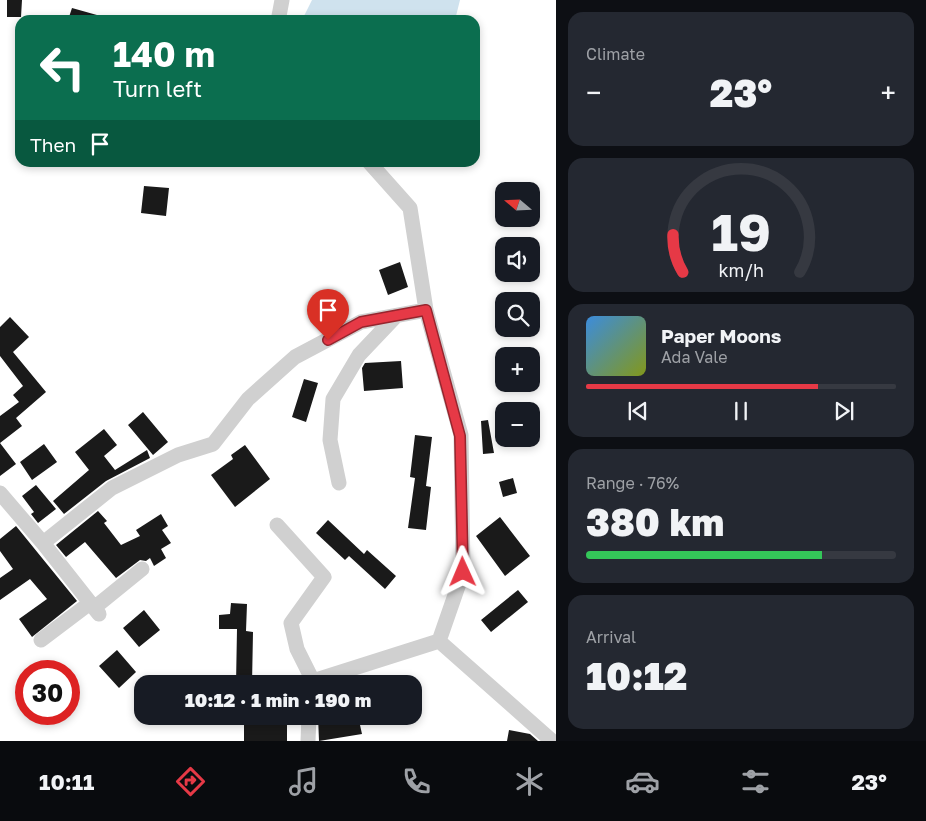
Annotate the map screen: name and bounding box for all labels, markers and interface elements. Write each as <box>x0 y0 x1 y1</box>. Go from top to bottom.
text: 140 m <box>113 33 215 75</box>
icon: left <box>30 35 95 100</box>
text: Climate <box>586 44 645 64</box>
text: 23° <box>710 70 772 115</box>
text: Turn left <box>113 75 202 102</box>
text: − <box>586 76 601 109</box>
text: + <box>881 76 896 109</box>
icon: arrive <box>86 130 114 158</box>
text: Then <box>30 133 76 156</box>
north arrow <box>495 182 540 228</box>
map controls <box>495 182 540 447</box>
text: 19 <box>711 200 771 262</box>
button: sound <box>495 237 540 282</box>
text: km/h <box>718 259 764 281</box>
pin <box>307 289 349 340</box>
button: search <box>495 292 540 337</box>
icon: arrive <box>314 296 342 324</box>
text: Paper Moons <box>661 324 781 347</box>
button: + <box>495 347 540 392</box>
text: Ada Vale <box>661 347 727 367</box>
icon: previous <box>624 397 652 425</box>
icon: pause <box>727 397 755 425</box>
icon: next <box>830 397 858 425</box>
button: − <box>495 402 540 447</box>
text: Range · 76% <box>586 473 679 493</box>
text: 380 km <box>586 499 724 544</box>
position arrow <box>436 545 488 597</box>
text: Arrival <box>586 627 636 647</box>
text: 10:12 <box>586 653 687 698</box>
speed limit sign: 30 <box>15 660 80 725</box>
text: 10:12 · 1 min · 190 m <box>185 688 371 711</box>
icon: directions <box>173 764 208 799</box>
icon: music <box>286 764 321 799</box>
icon: phone <box>399 764 434 799</box>
icon: climate <box>512 764 547 799</box>
icon: car <box>625 764 660 799</box>
icon: filters <box>738 764 773 799</box>
text: 10:11 <box>39 768 94 795</box>
text: 23° <box>851 768 887 795</box>

